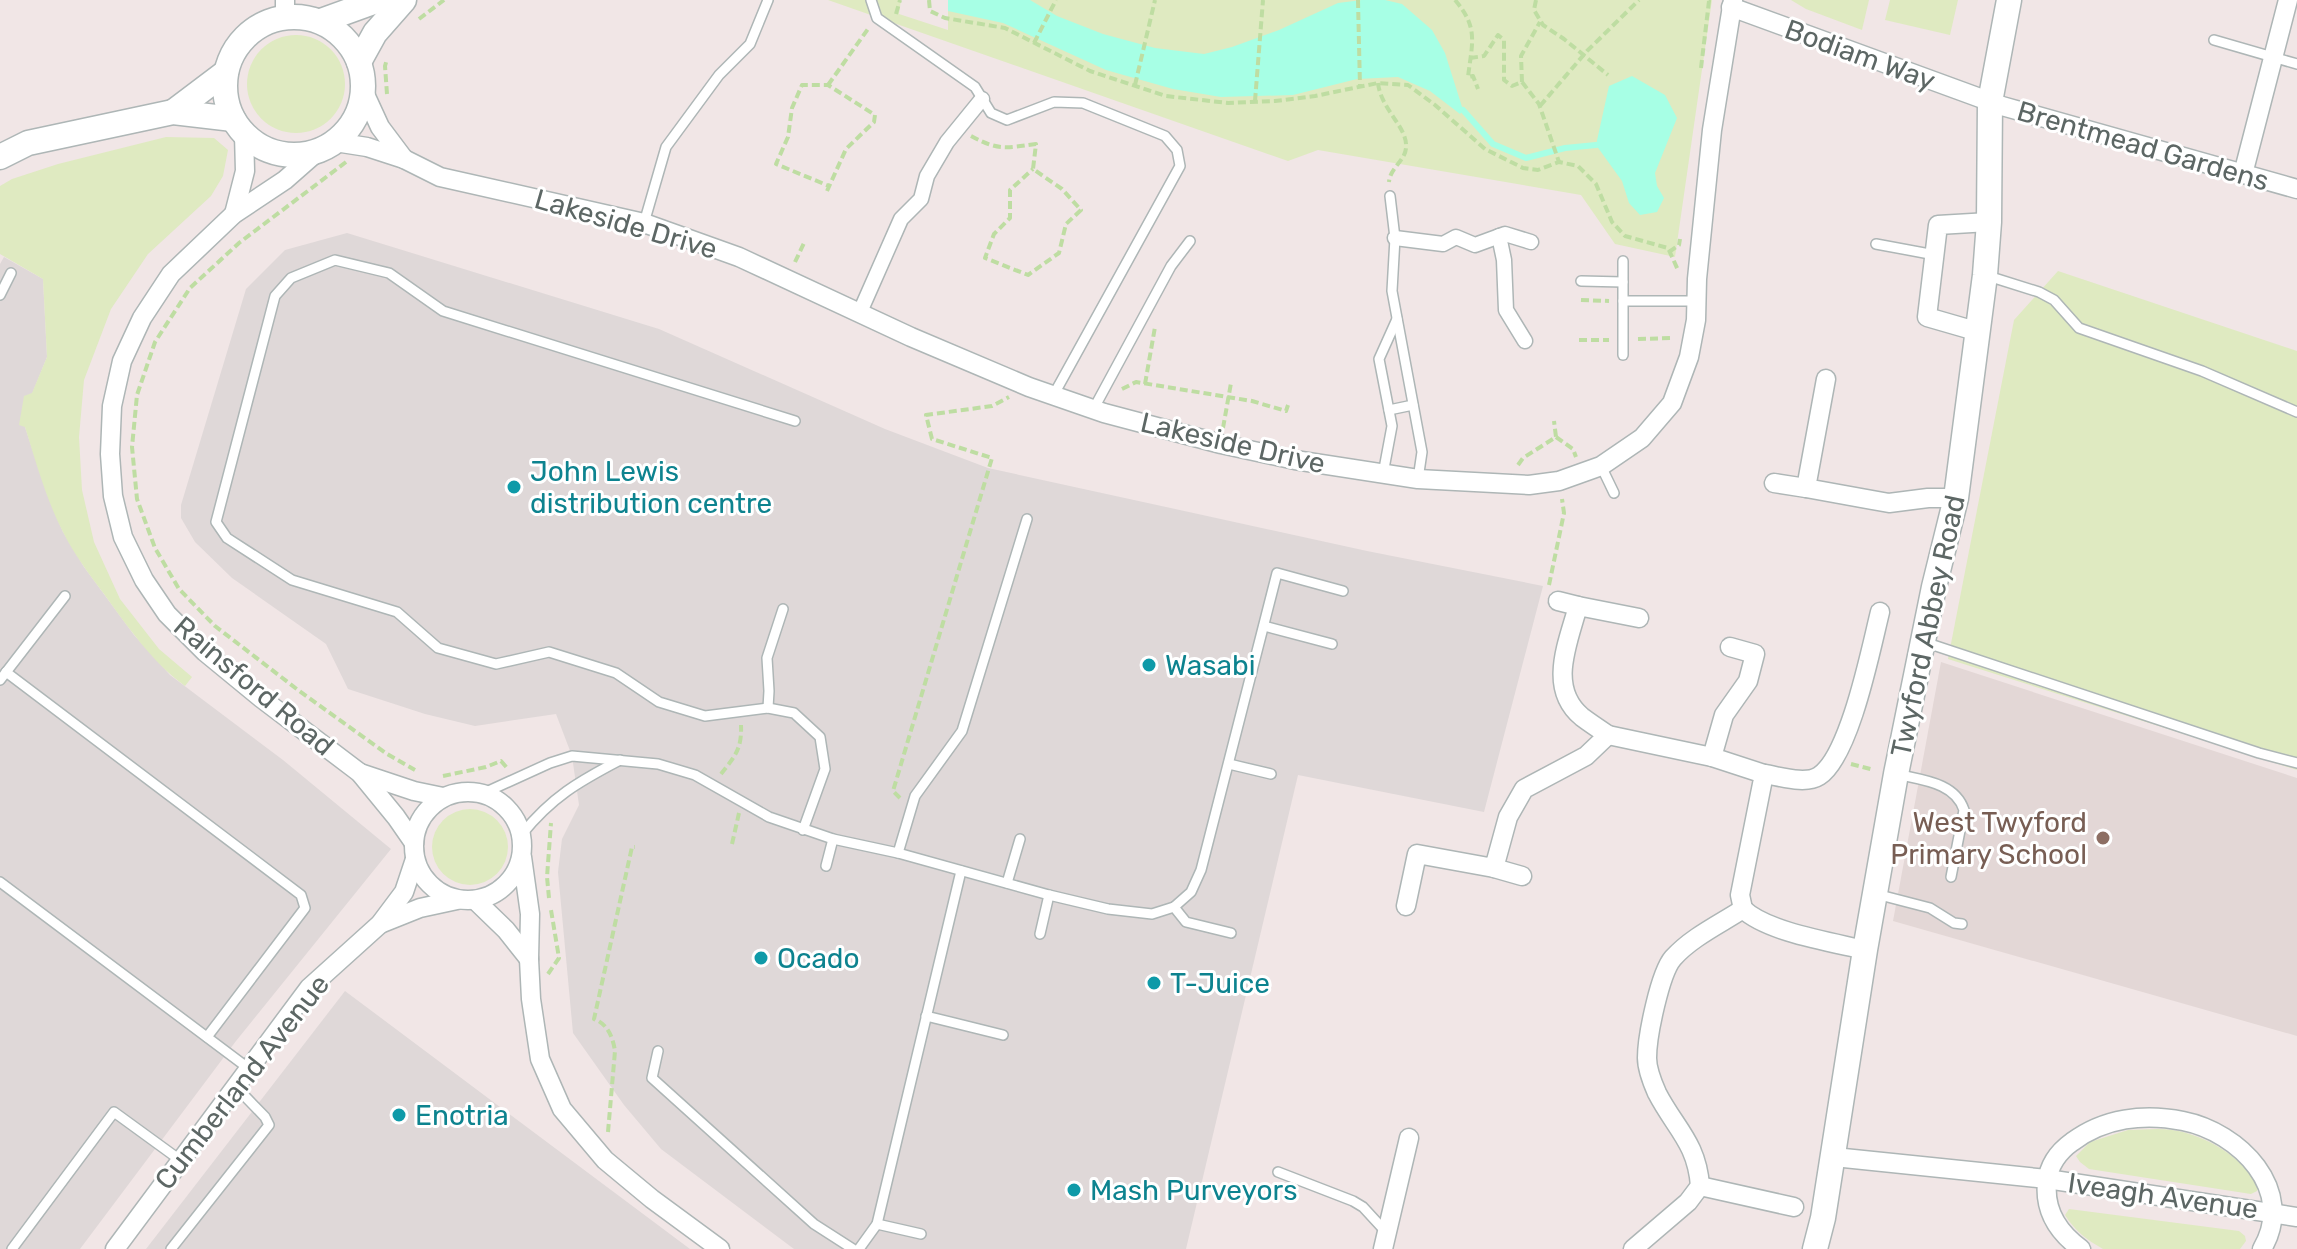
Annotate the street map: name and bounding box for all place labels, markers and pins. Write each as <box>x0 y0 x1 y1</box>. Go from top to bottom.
place label: John Lewis distribution centre <box>530 455 772 520</box>
marker: John Lewis distribution centre <box>505 478 523 496</box>
place label: Wasabi <box>1165 649 1255 682</box>
marker: Wasabi <box>1140 656 1158 674</box>
place label: West Twyford Primary School <box>1890 806 2087 871</box>
marker: West Twyford Primary School <box>2094 829 2112 847</box>
place label: Ocado <box>777 942 860 975</box>
marker: Ocado <box>752 949 770 967</box>
place label: T-Juice <box>1170 967 1270 1000</box>
marker: T-Juice <box>1145 974 1163 992</box>
place label: Enotria <box>415 1099 509 1132</box>
marker: Enotria <box>390 1106 408 1124</box>
place label: Mash Purveyors <box>1090 1174 1297 1207</box>
marker: Mash Purveyors <box>1065 1181 1083 1199</box>

